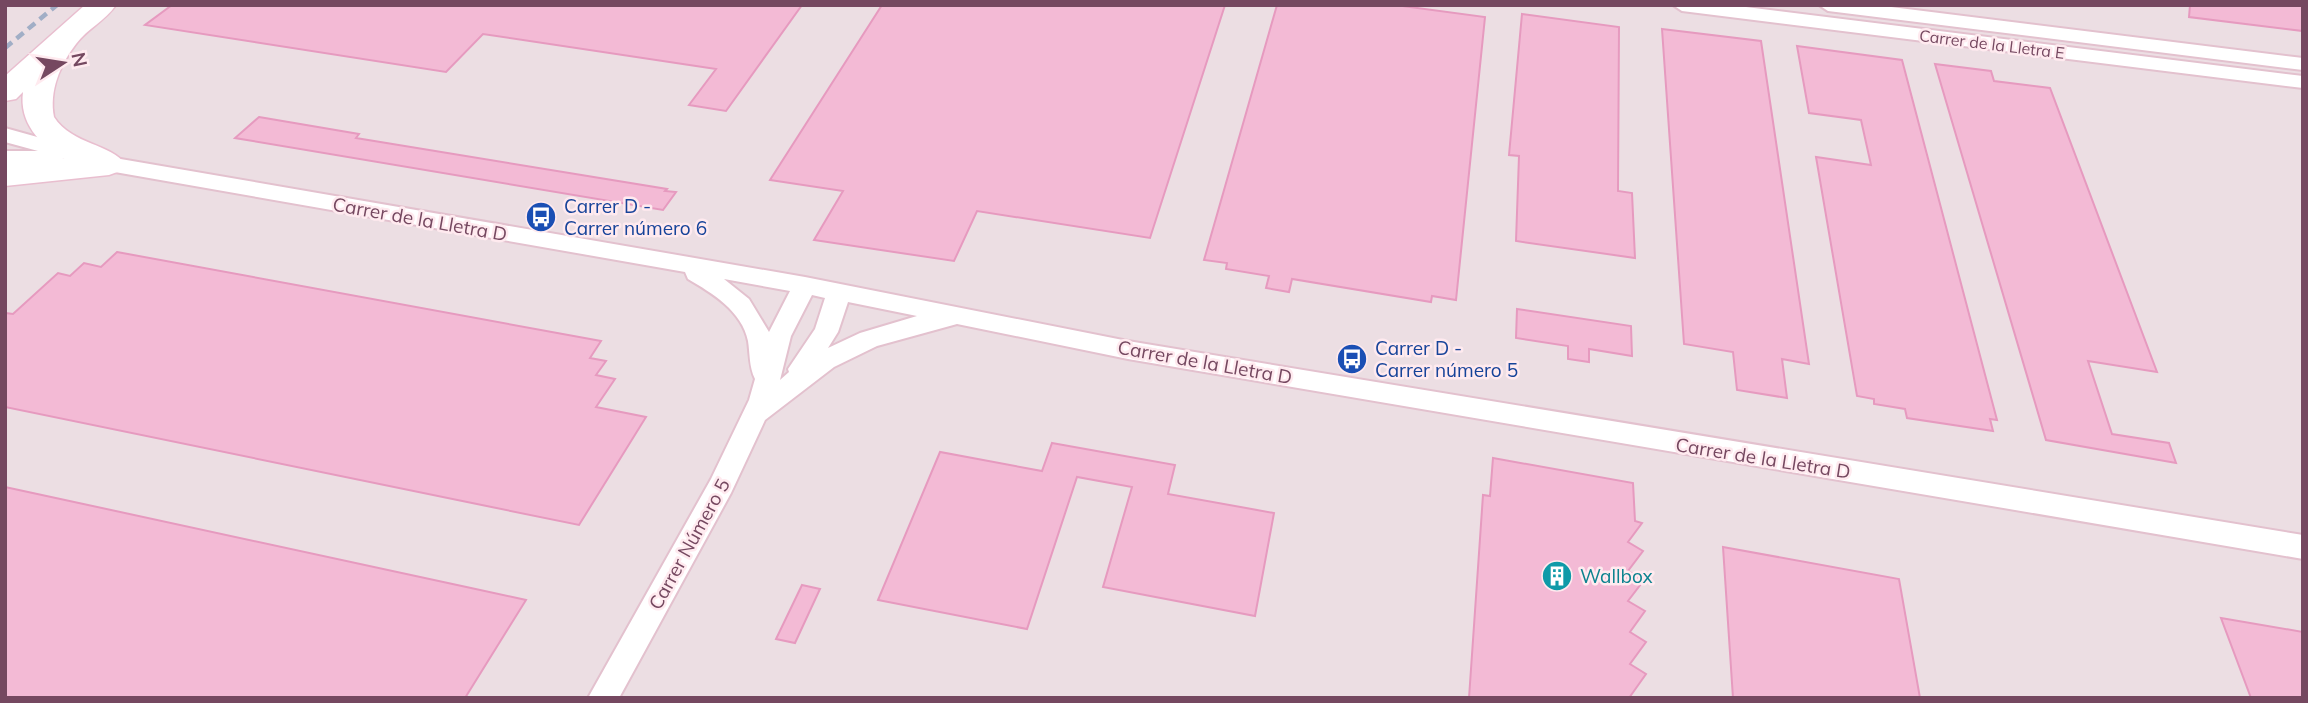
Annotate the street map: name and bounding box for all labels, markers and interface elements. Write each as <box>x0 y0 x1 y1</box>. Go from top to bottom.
street label: Carrer de la Lletra E <box>1918 25 2066 63</box>
north arrow <box>28 28 98 98</box>
text: N <box>66 50 93 69</box>
street label: Carrer de la Lletra D <box>331 192 509 246</box>
place label: Carrer D - Carrer número 6 <box>564 194 707 240</box>
bus stop icon: Carrer D - Carrer número 6 <box>524 200 558 234</box>
street label: Carrer de la Lletra D <box>1116 335 1294 389</box>
place label: Carrer D - Carrer número 5 <box>1375 336 1518 382</box>
bus stop icon: Carrer D - Carrer número 5 <box>1335 342 1369 376</box>
street label: Carrer de la Lletra D <box>1674 432 1852 484</box>
street label: Carrer Número 5 <box>643 474 735 614</box>
building icon: Wallbox <box>1540 559 1574 593</box>
place label: Wallbox <box>1580 564 1653 588</box>

